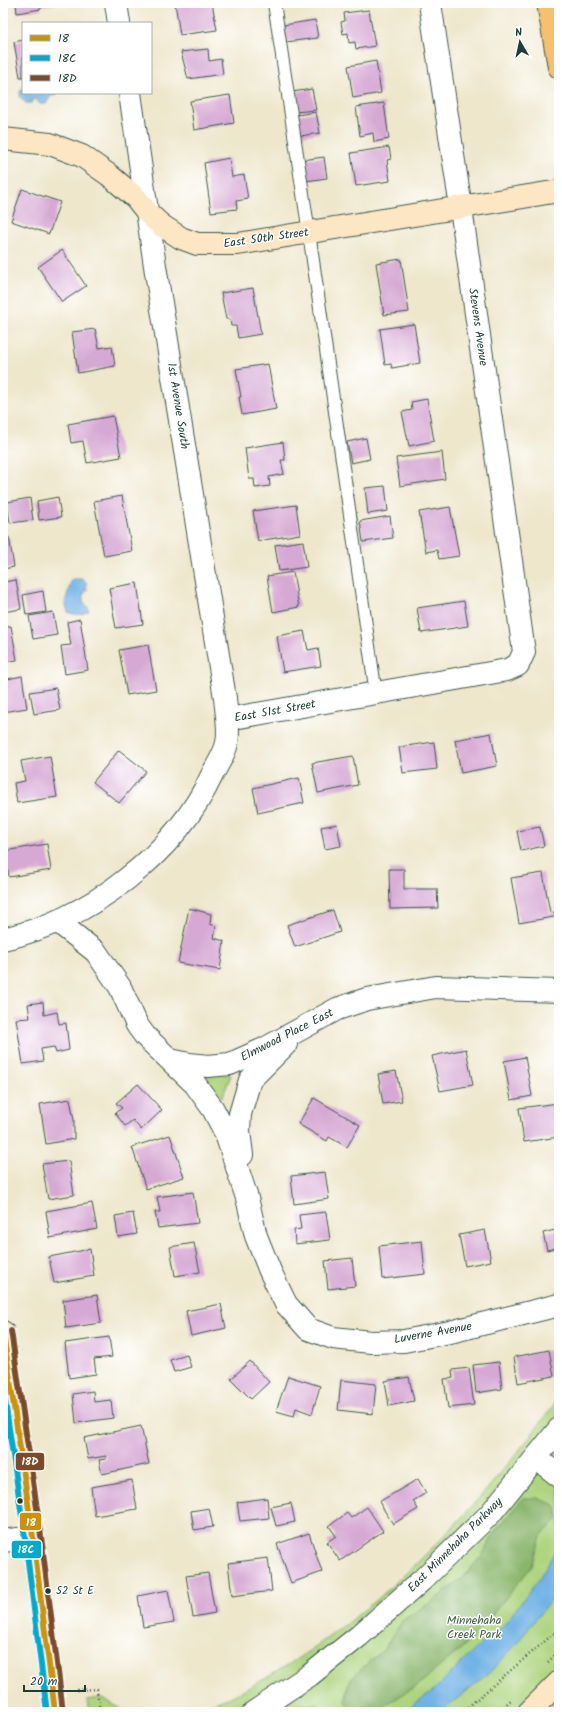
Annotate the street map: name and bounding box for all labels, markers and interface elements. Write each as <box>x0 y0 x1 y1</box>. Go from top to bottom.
legend <box>22 22 152 94</box>
north arrow <box>500 22 540 62</box>
text: N <box>514 24 523 43</box>
text: 18 <box>58 29 70 48</box>
text: 18C <box>58 49 76 68</box>
text: 18D <box>58 69 77 88</box>
street label: East 50th Street <box>222 223 310 253</box>
street label: Stevens Avenue <box>463 287 493 368</box>
street label: 1st Avenue South <box>162 361 194 451</box>
street label: East 51st Street <box>233 694 318 728</box>
street label: Elmwood Place East <box>237 1003 337 1067</box>
street label: Luverne Avenue <box>393 1317 474 1349</box>
line badge: 18D <box>15 1452 45 1471</box>
text: 18D <box>21 1453 39 1471</box>
street label: East Minnehaha Parkway <box>403 1493 507 1597</box>
unlabelled marker <box>15 1496 25 1506</box>
line badge: 18 <box>19 1512 42 1531</box>
text: 18 <box>26 1514 36 1532</box>
line badge: 18C <box>11 1540 42 1559</box>
text: 18C <box>18 1541 35 1559</box>
place label: 52 St E <box>56 1582 94 1600</box>
marker: 52 St E <box>43 1586 53 1596</box>
park label: Minnehaha Creek Park <box>447 1611 502 1644</box>
scale bar <box>24 1667 85 1693</box>
text: 20 m <box>30 1672 58 1691</box>

